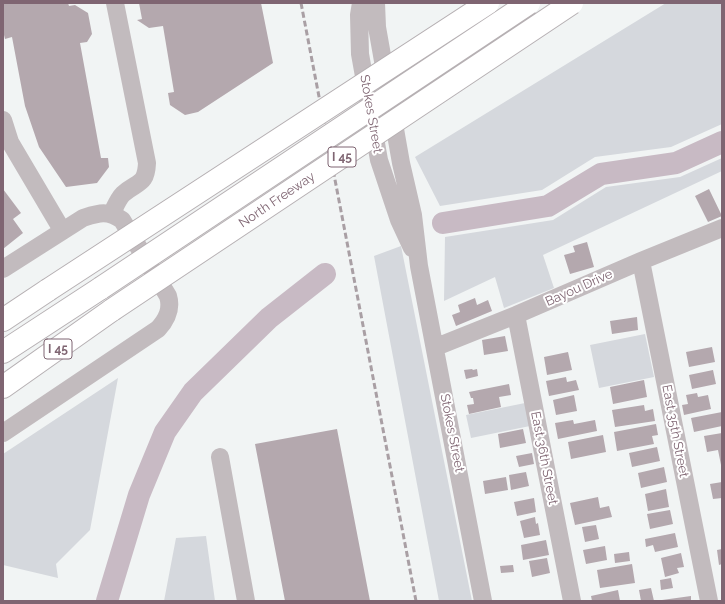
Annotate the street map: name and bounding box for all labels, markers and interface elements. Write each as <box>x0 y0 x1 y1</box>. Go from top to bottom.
street label: Stokes Street <box>356 73 386 155</box>
road number: I 45 <box>328 147 356 167</box>
street label: North Freeway <box>236 169 318 231</box>
street label: Bayou Drive <box>543 266 615 310</box>
road number: I 45 <box>44 339 72 359</box>
street label: East 35th Street <box>658 383 692 479</box>
street label: Stokes Street <box>437 392 467 474</box>
street label: East 36th Street <box>527 410 561 506</box>

